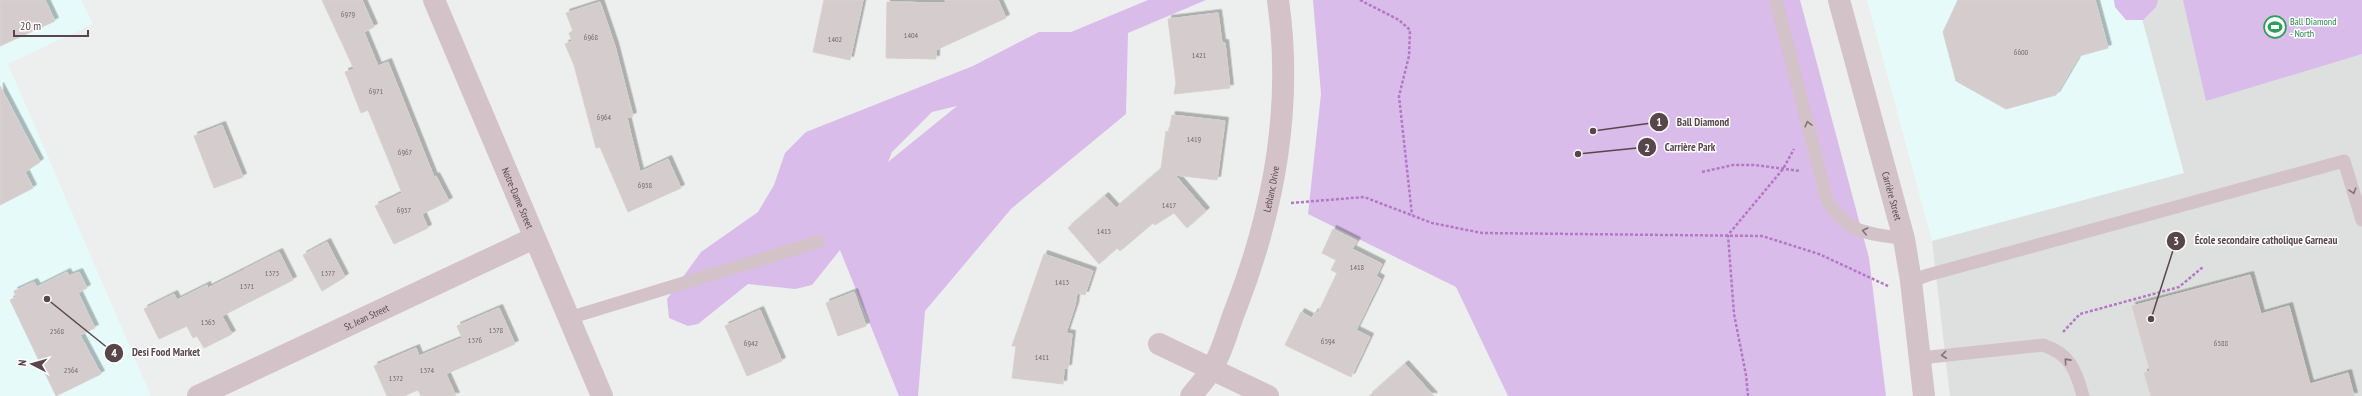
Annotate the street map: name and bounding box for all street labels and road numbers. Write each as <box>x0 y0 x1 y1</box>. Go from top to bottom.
street label: Leblanc Drive <box>1260 165 1282 213</box>
street label: Notre-Dame Street <box>499 166 536 231</box>
street label: Carrière Street <box>1879 170 1905 222</box>
street label: St. Jean Street <box>342 301 391 333</box>

